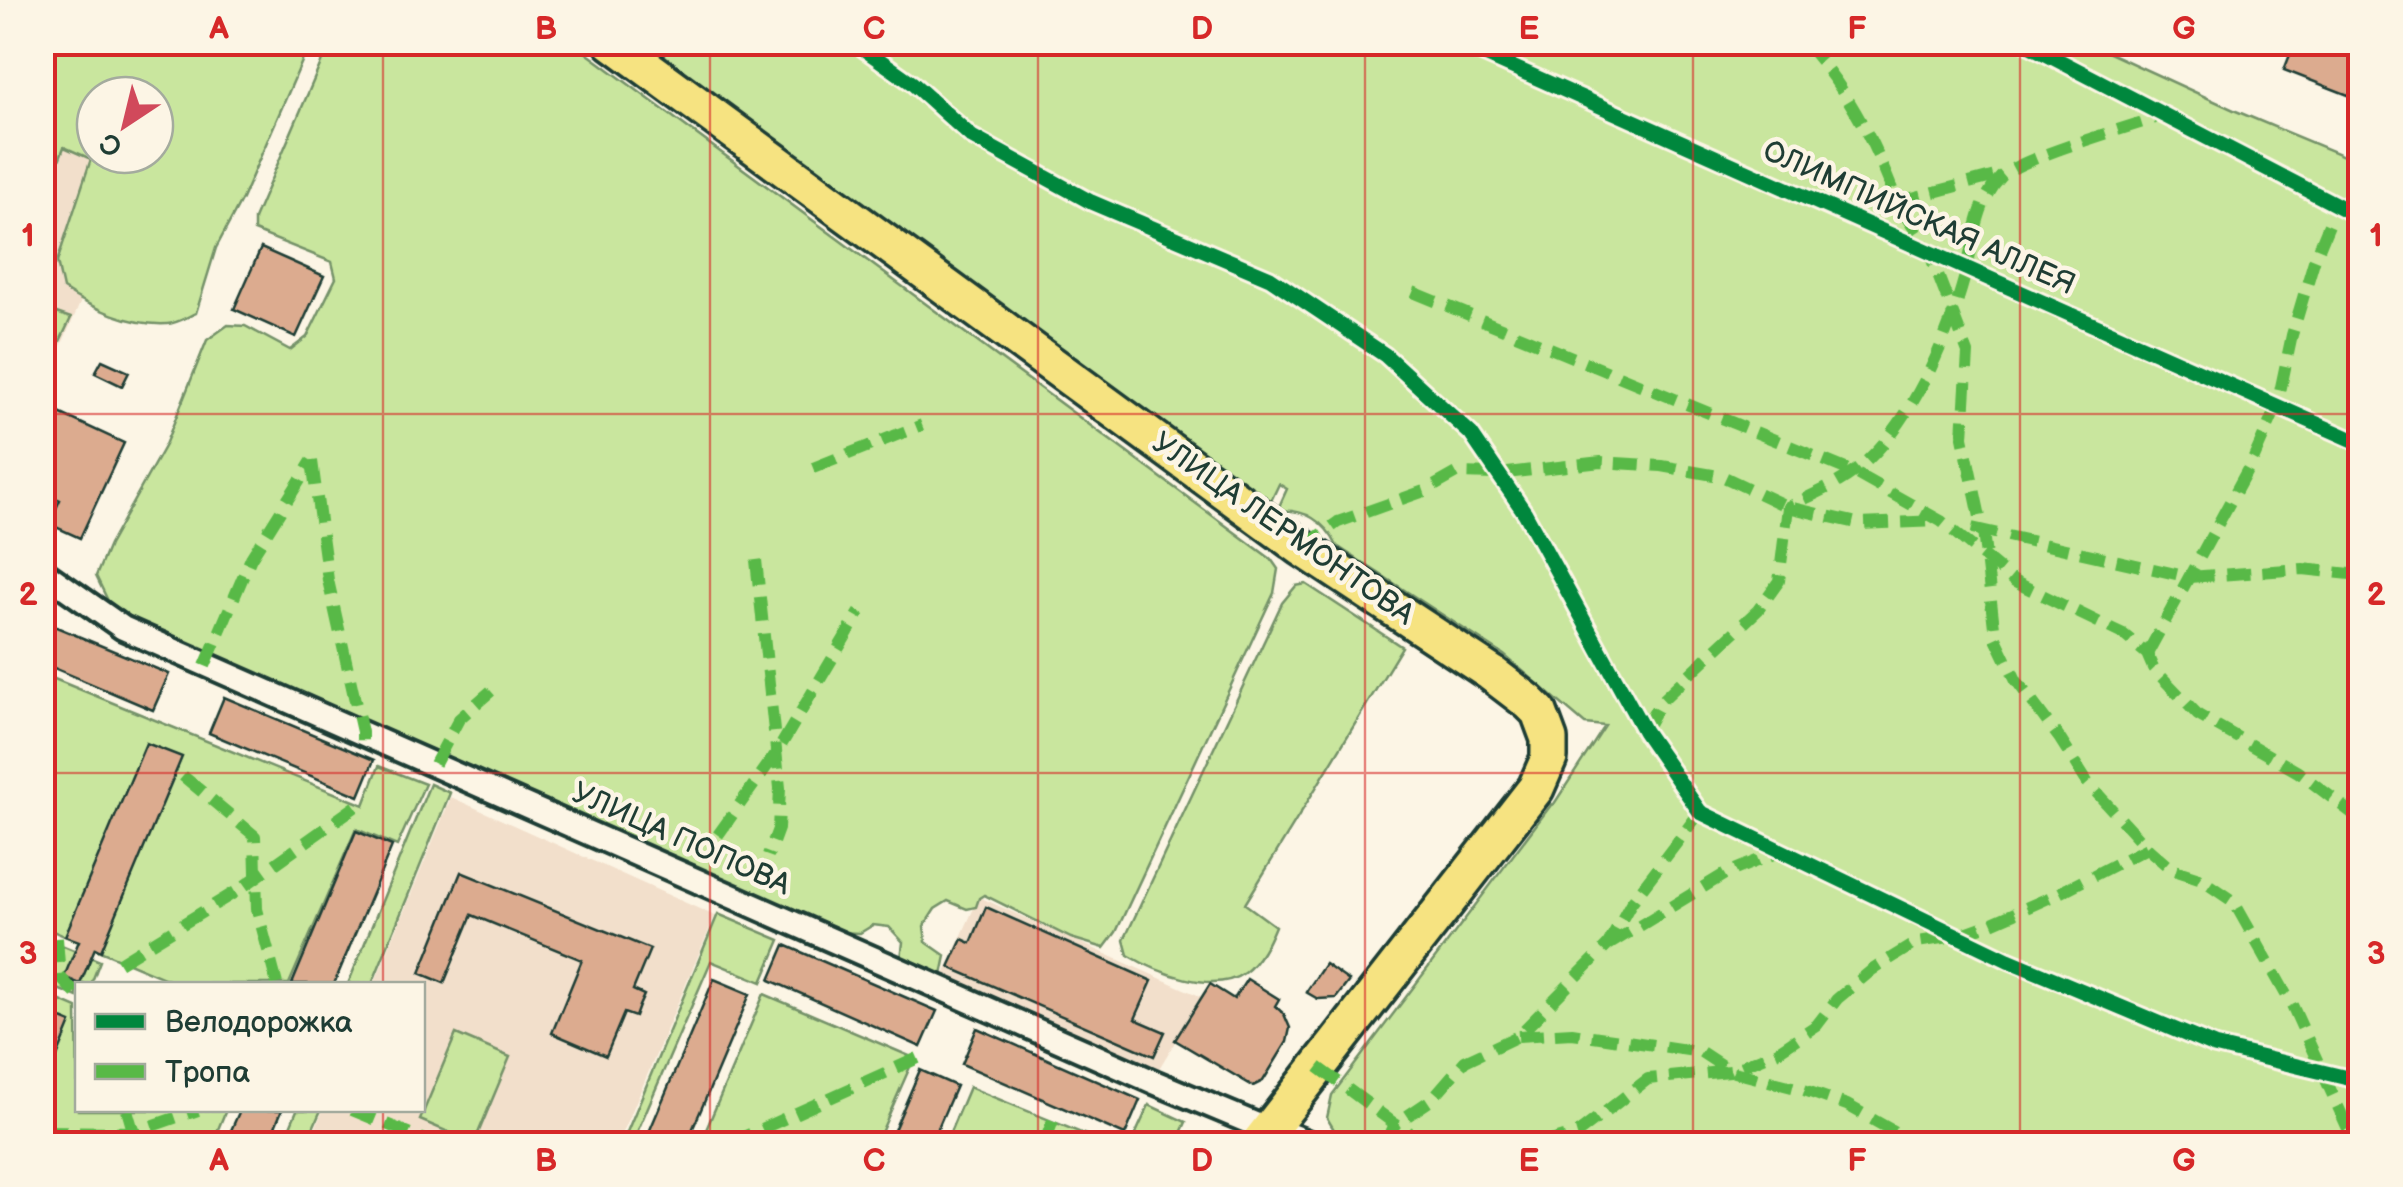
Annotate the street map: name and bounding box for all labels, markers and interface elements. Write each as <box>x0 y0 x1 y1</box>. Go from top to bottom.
text: A <box>208 10 229 49</box>
text: B <box>535 10 557 49</box>
text: C <box>863 10 885 49</box>
text: D <box>1191 10 1213 49</box>
text: E <box>1519 10 1539 49</box>
text: F <box>1847 10 1867 49</box>
text: G <box>2172 10 2196 49</box>
north arrow <box>75 75 175 175</box>
text: С <box>94 125 129 163</box>
street label: ОЛИМПИЙСКАЯ АЛЛЕЯ <box>1757 133 2081 303</box>
text: 1 <box>21 217 35 256</box>
text: 1 <box>2369 217 2383 256</box>
street label: УЛИЦА ЛЕРМОНТОВА <box>1145 425 1421 633</box>
text: 2 <box>18 576 38 615</box>
text: 2 <box>2366 576 2386 615</box>
street label: УЛИЦА ПОПОВА <box>566 775 797 904</box>
text: 3 <box>19 935 37 974</box>
text: 3 <box>2367 935 2385 974</box>
legend <box>75 982 425 1112</box>
text: Велодорожка <box>165 1005 353 1041</box>
text: Тропа <box>165 1055 250 1091</box>
text: A <box>208 1142 229 1181</box>
text: B <box>535 1142 557 1181</box>
text: C <box>863 1142 885 1181</box>
text: D <box>1191 1142 1213 1181</box>
text: E <box>1519 1142 1539 1181</box>
text: F <box>1847 1142 1867 1181</box>
text: G <box>2172 1142 2196 1181</box>

